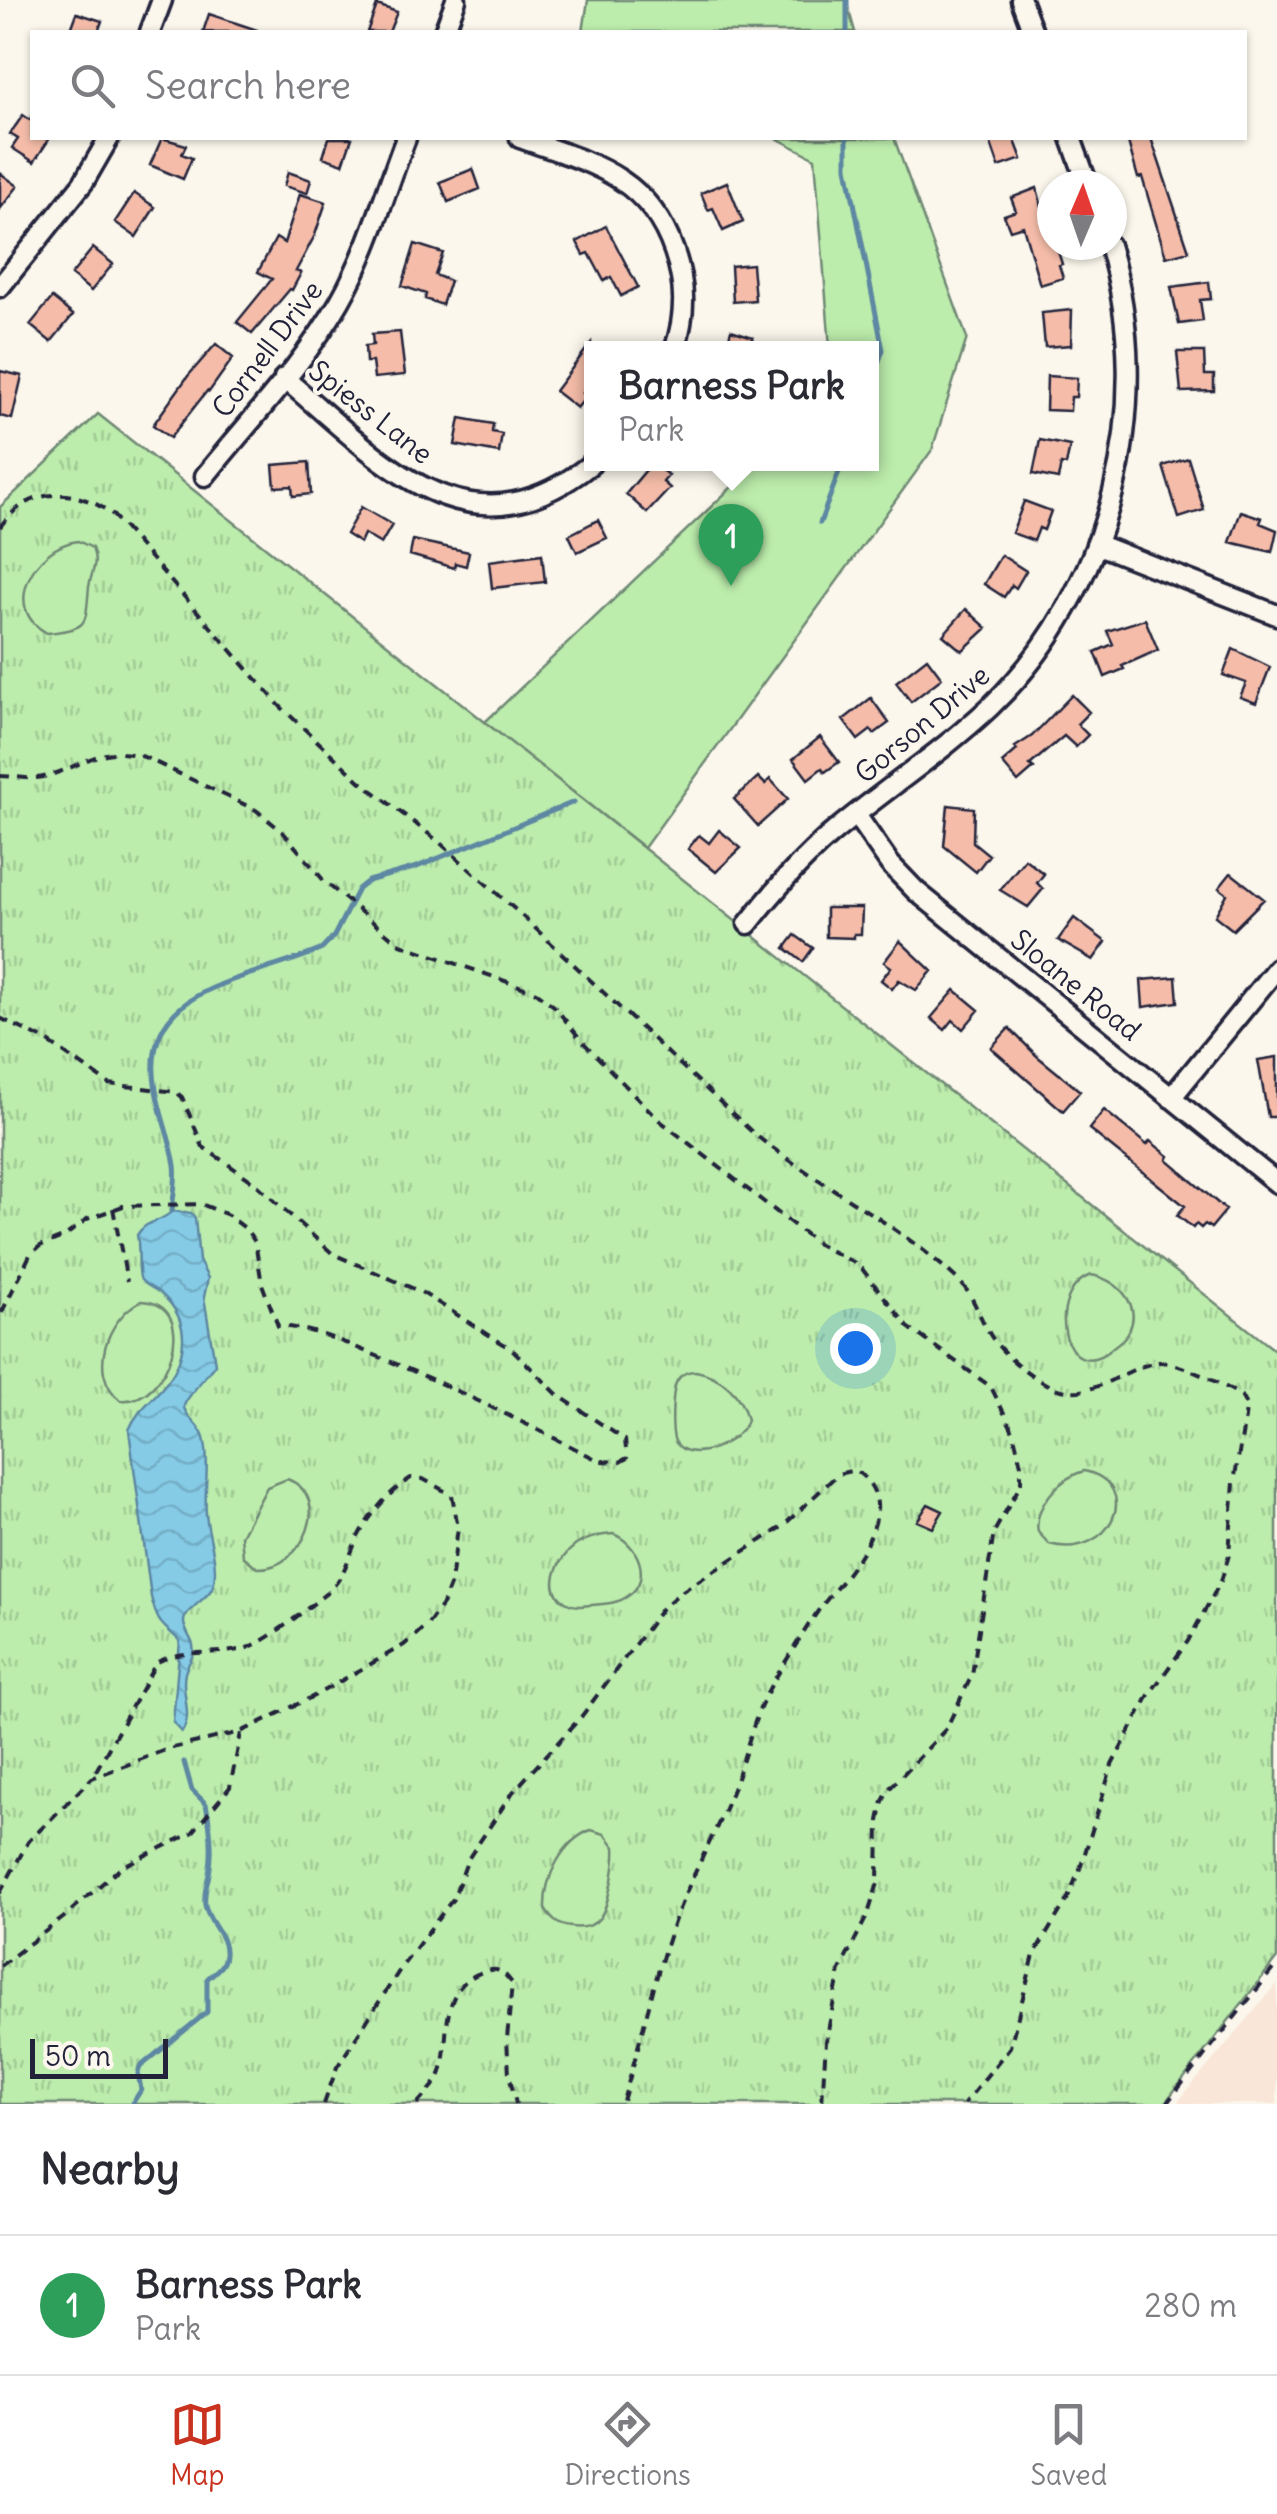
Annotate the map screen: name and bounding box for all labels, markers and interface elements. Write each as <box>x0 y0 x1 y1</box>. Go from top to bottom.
search box <box>30 30 1247 140</box>
icon: search <box>65 58 120 113</box>
text: Search here <box>145 62 351 109</box>
north arrow <box>1037 170 1127 260</box>
street label: Cornell Drive <box>204 273 330 425</box>
popup <box>584 341 879 471</box>
street label: Spiess Lane <box>302 352 440 472</box>
text: Barness Park <box>618 362 845 409</box>
text: Park <box>618 409 684 450</box>
pin: 1 <box>698 504 764 586</box>
street label: Gorson Drive <box>847 657 997 791</box>
street label: Sloane Road <box>1004 922 1148 1048</box>
your location <box>830 1323 881 1374</box>
scale bar <box>30 2034 168 2078</box>
text: 50 m <box>45 2038 111 2074</box>
text: Nearby <box>40 2143 179 2195</box>
text: Barness Park <box>135 2261 362 2308</box>
text: 1 <box>66 2285 79 2326</box>
text: 280 m <box>1144 2285 1237 2326</box>
text: Park <box>135 2308 201 2349</box>
tab: Map <box>170 2397 225 2493</box>
tab: Directions <box>564 2397 691 2493</box>
tab: Saved <box>1030 2397 1107 2493</box>

